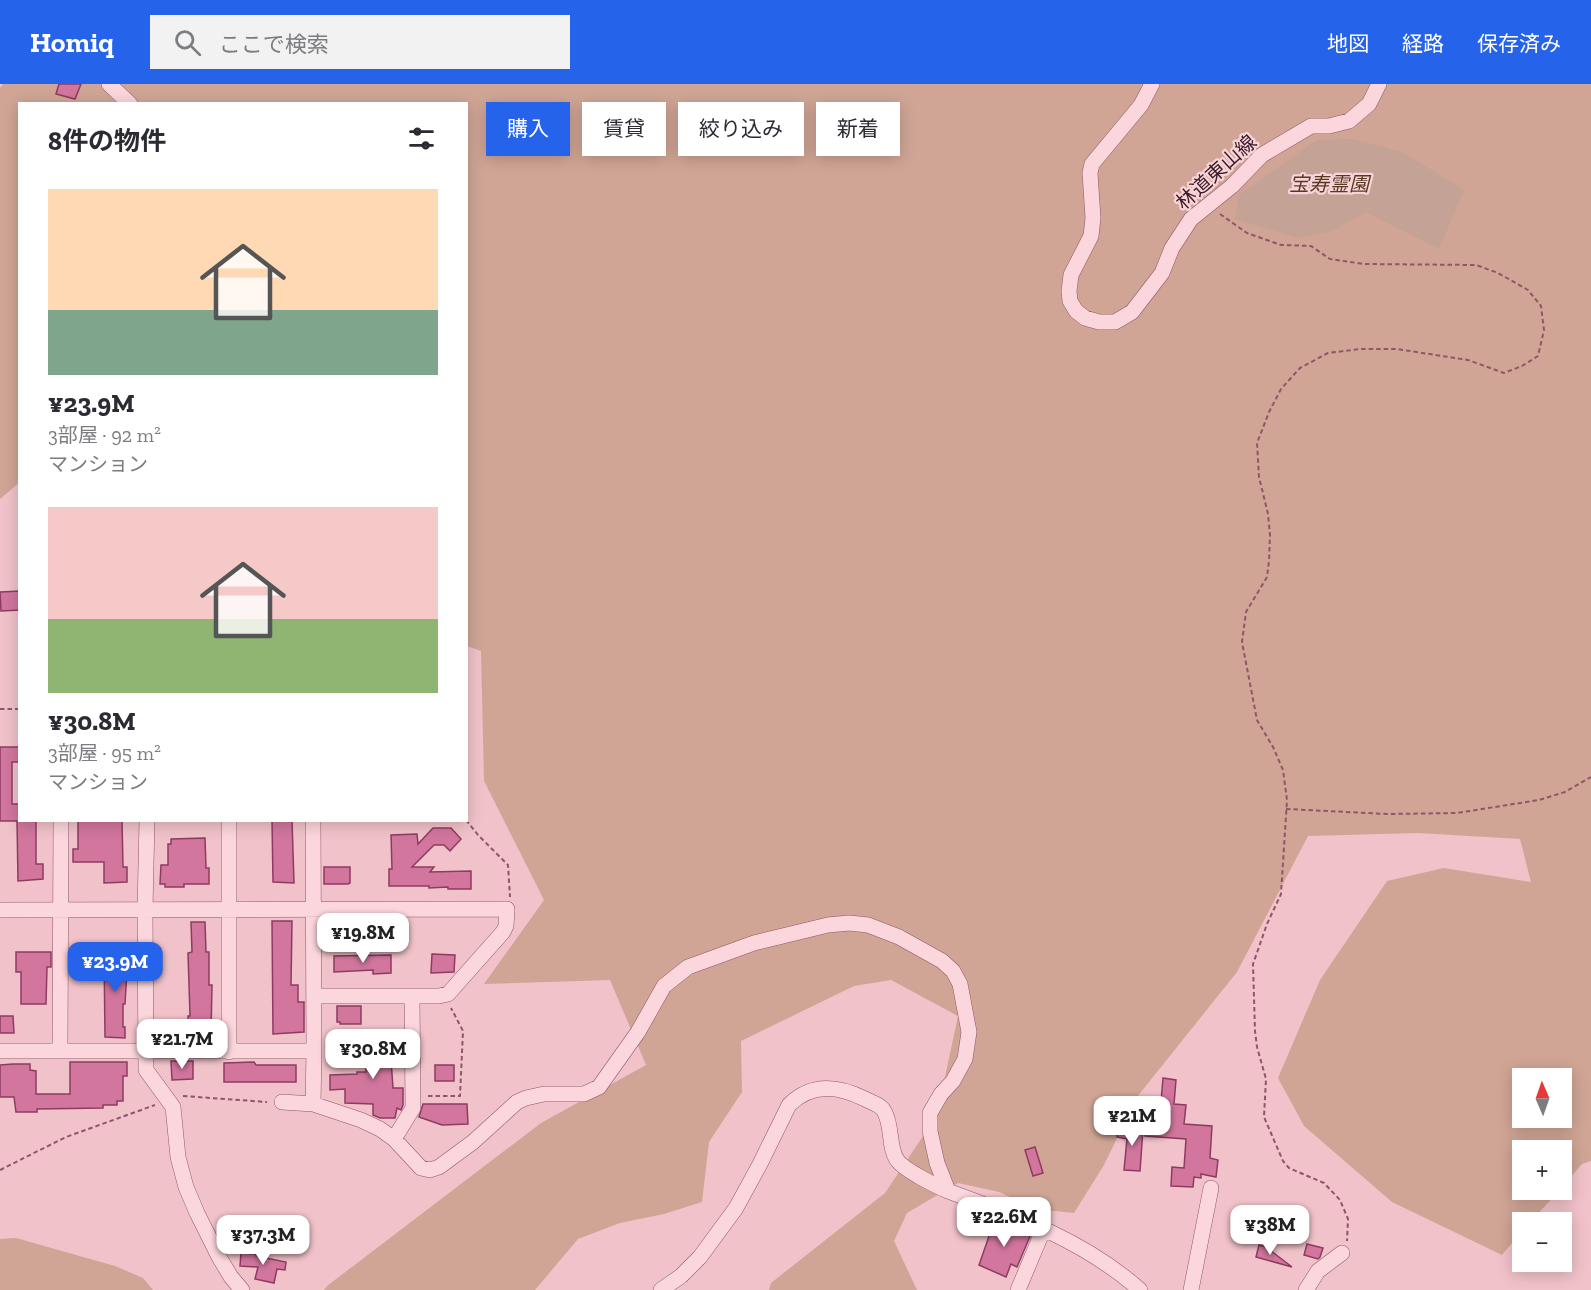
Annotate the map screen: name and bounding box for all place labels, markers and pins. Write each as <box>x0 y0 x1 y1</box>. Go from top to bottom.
pin: ¥19.8M <box>314 913 412 964</box>
pin: ¥23.9M <box>66 942 164 993</box>
pin: ¥21.7M <box>133 1019 231 1070</box>
pin: ¥30.8M <box>324 1029 422 1080</box>
pin: ¥21M <box>1096 1096 1168 1147</box>
pin: ¥22.6M <box>955 1197 1053 1248</box>
pin: ¥38M <box>1234 1205 1306 1256</box>
pin: ¥37.3M <box>214 1215 312 1266</box>

